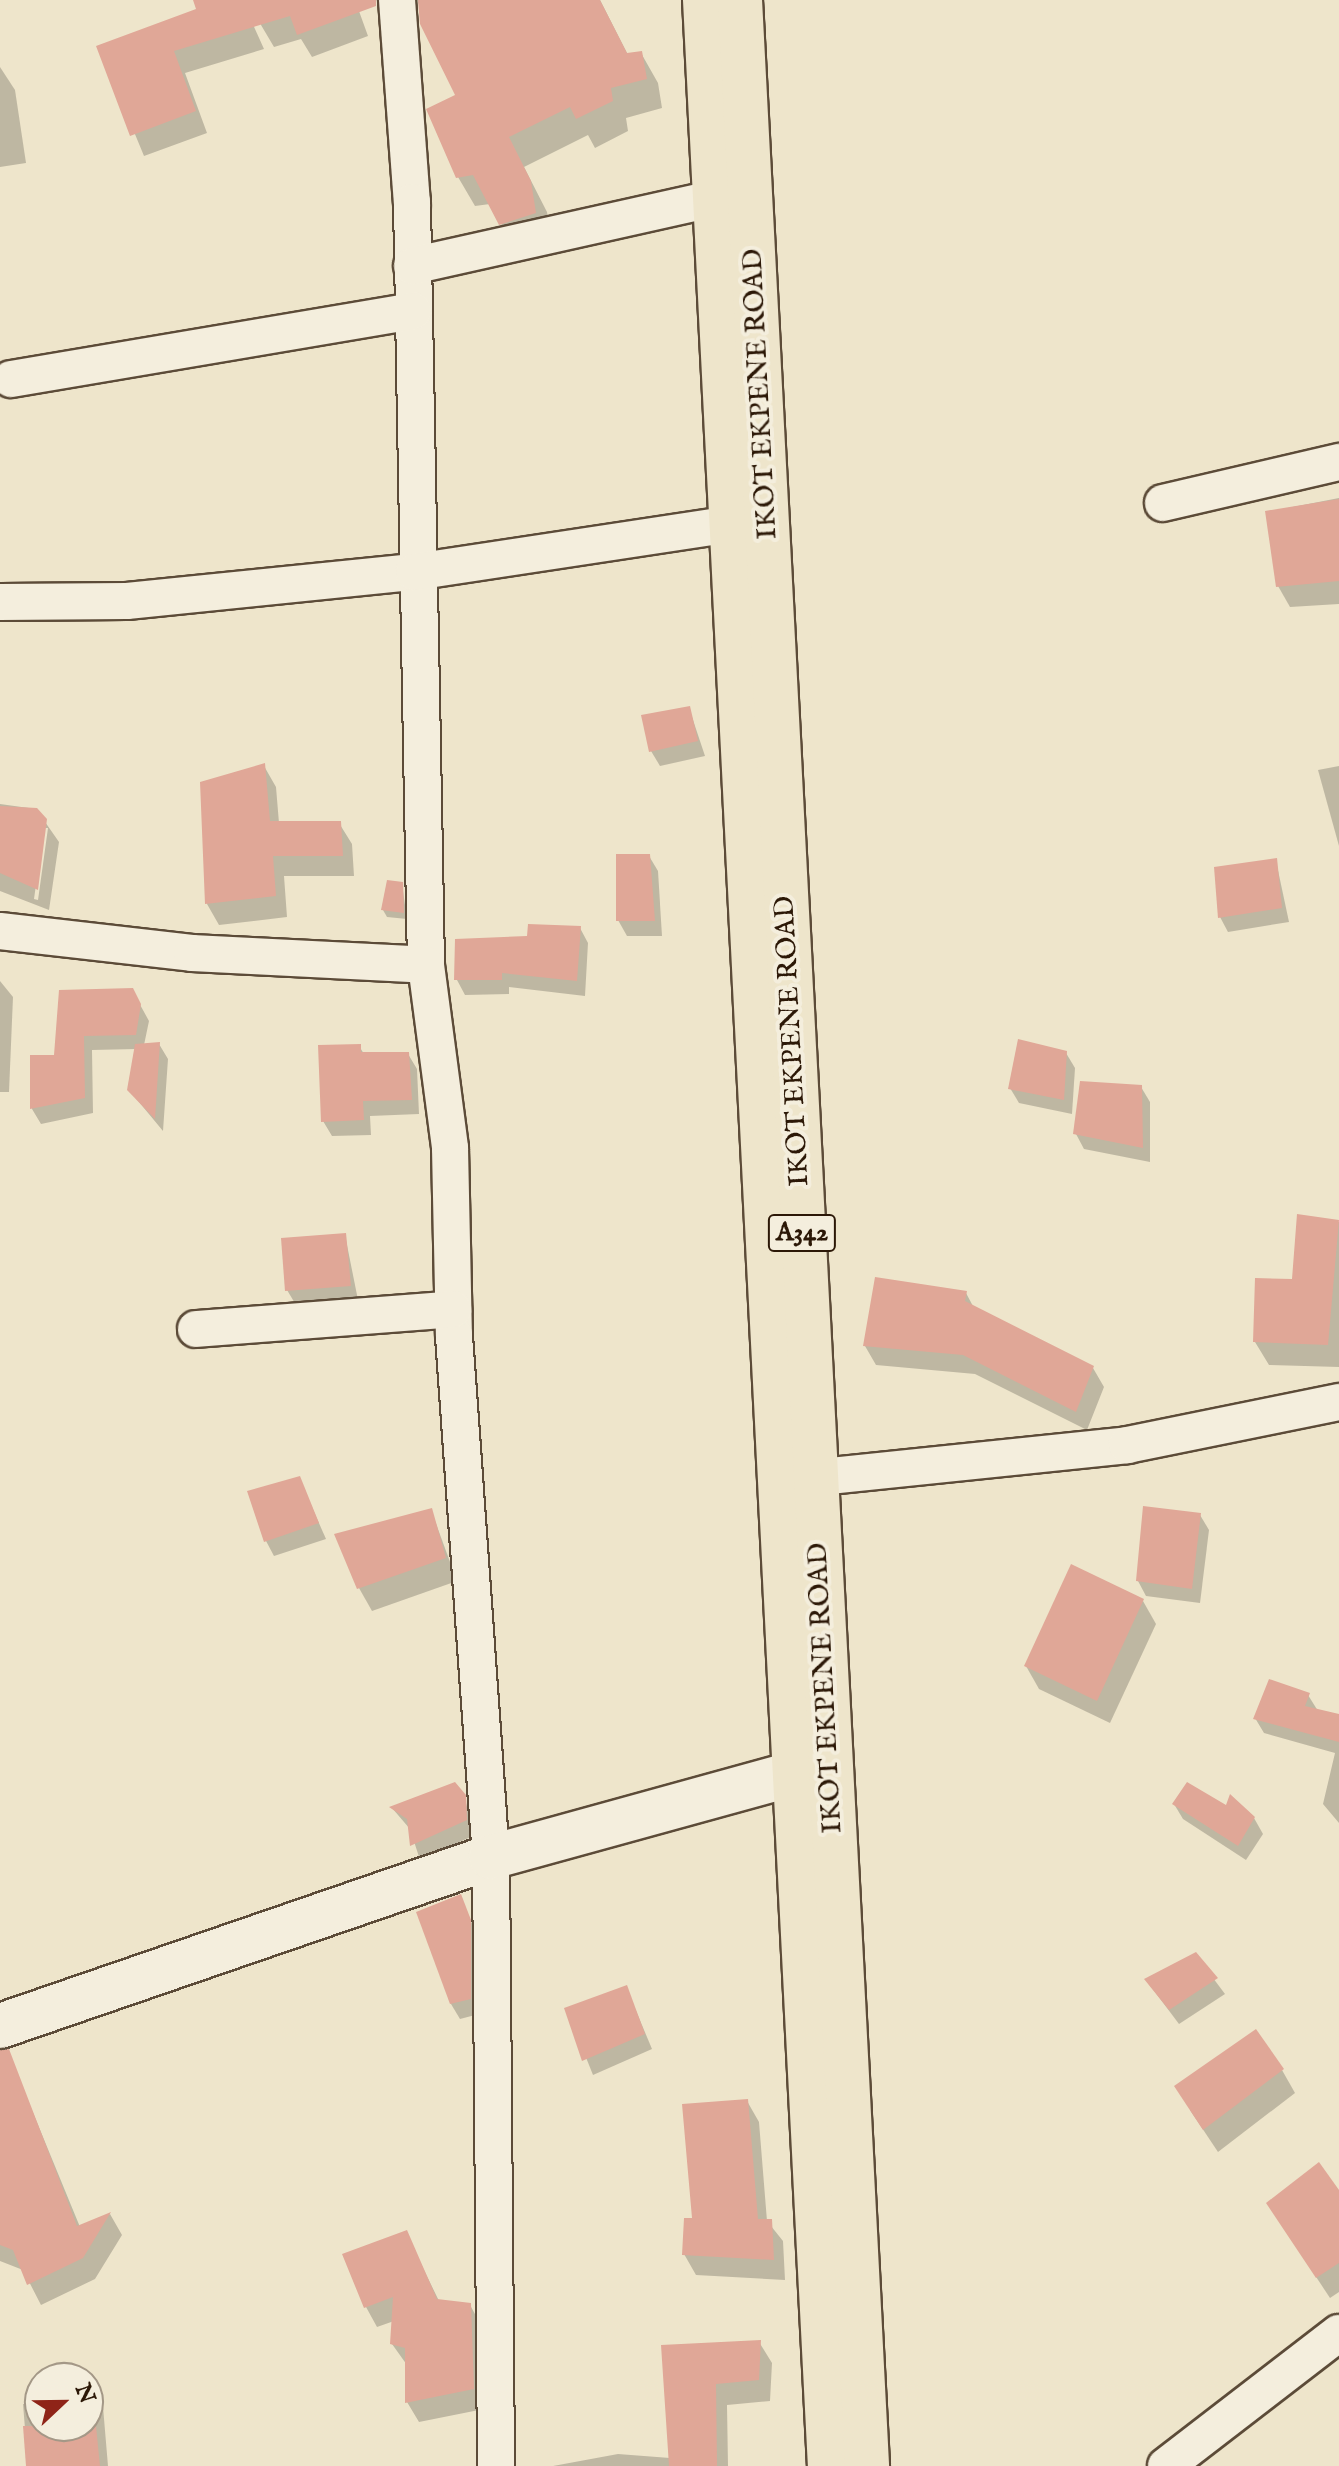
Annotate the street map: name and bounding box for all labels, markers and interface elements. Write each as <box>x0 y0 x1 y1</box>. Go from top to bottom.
street label: IKOT EKPENE ROAD <box>737 248 785 540</box>
street label: IKOT EKPENE ROAD <box>769 895 817 1187</box>
road number: A342 <box>766 1211 838 1255</box>
street label: IKOT EKPENE ROAD <box>802 1542 850 1834</box>
north arrow <box>24 2362 104 2442</box>
text: N <box>68 2380 101 2408</box>

